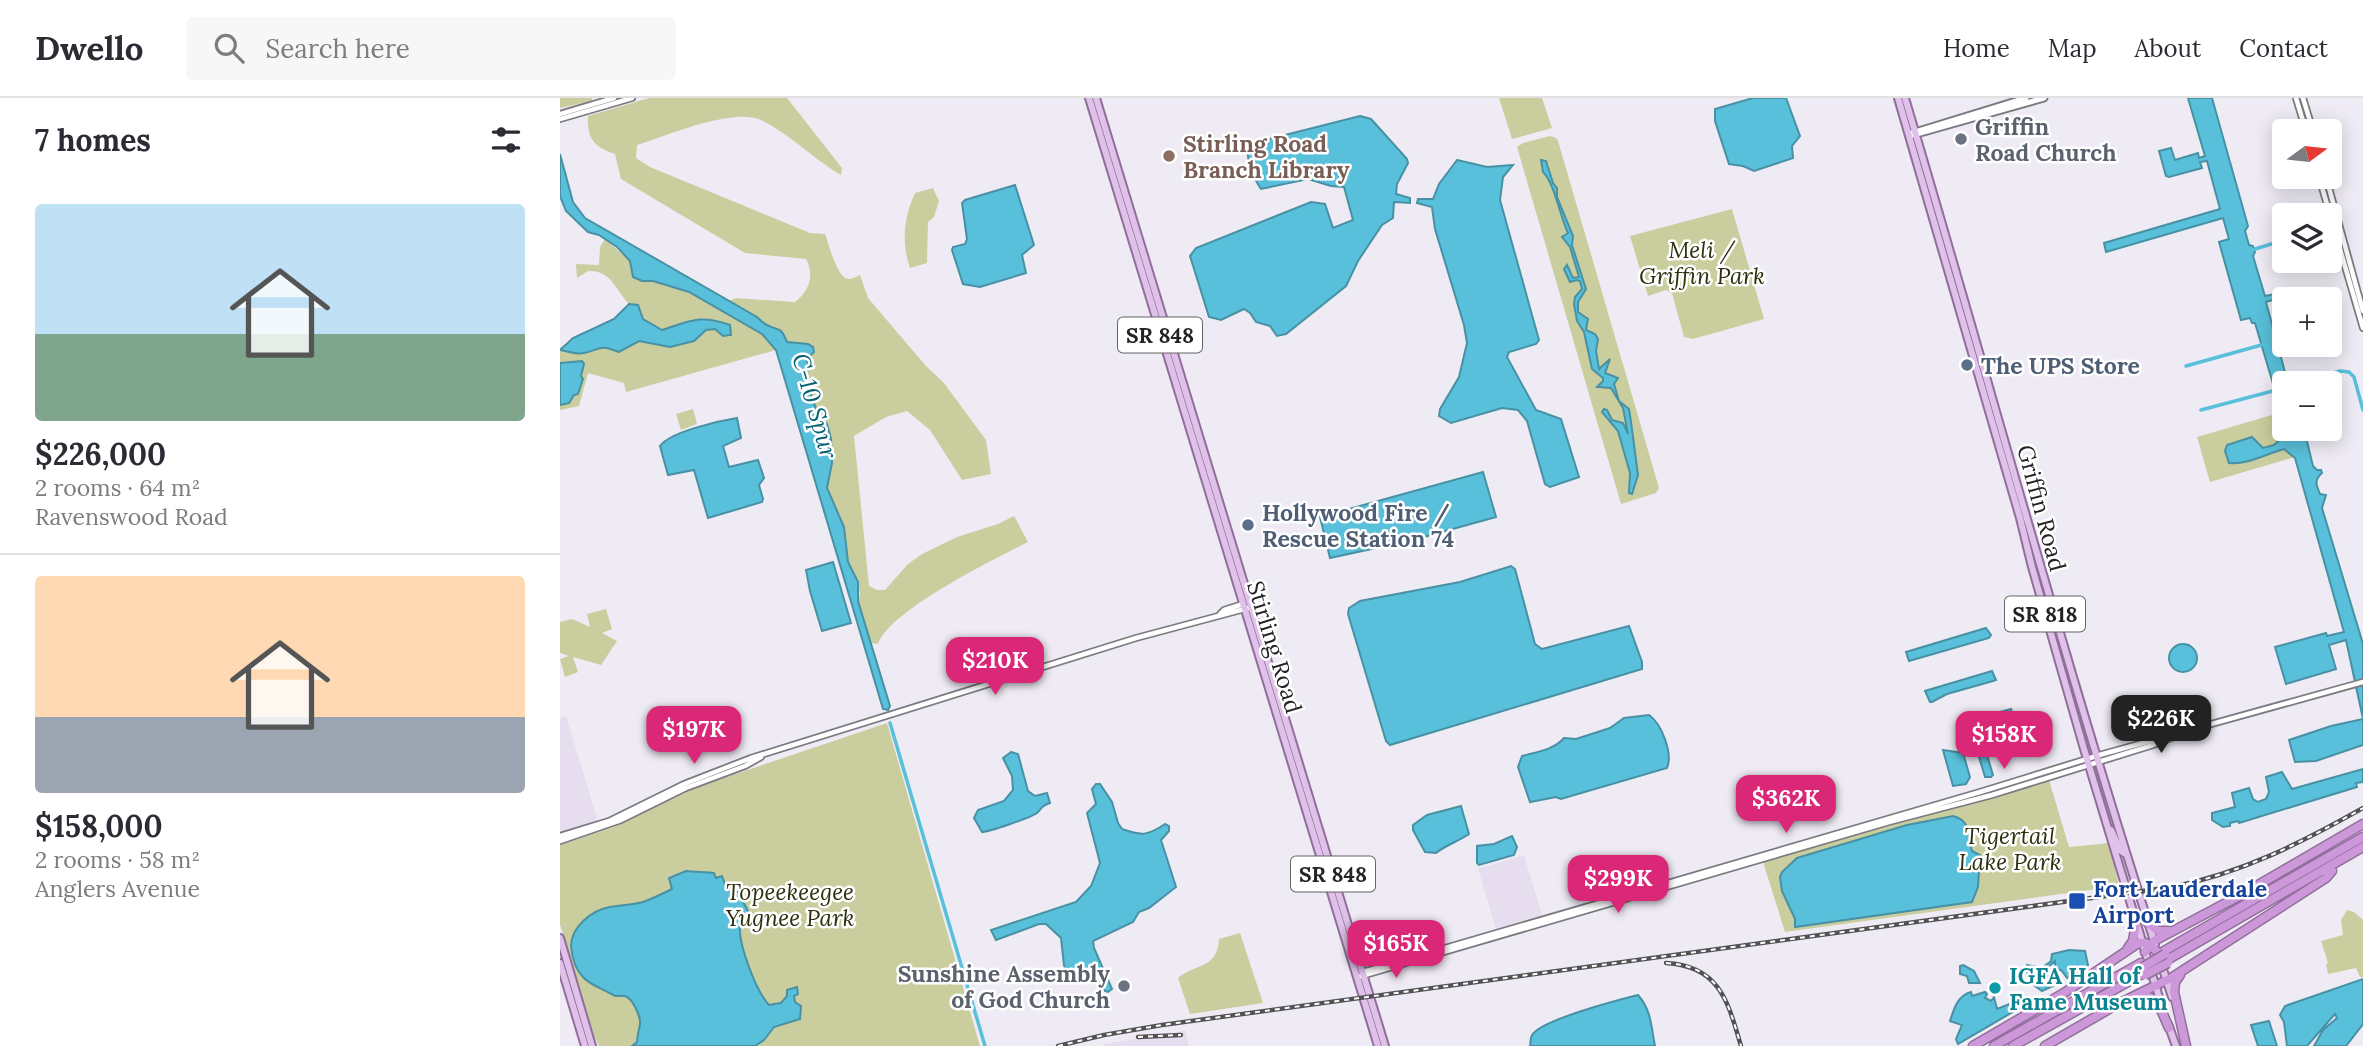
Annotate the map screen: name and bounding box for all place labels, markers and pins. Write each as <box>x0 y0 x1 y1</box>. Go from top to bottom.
place label: Griffin Road Church <box>1975 112 2117 167</box>
place label: Stirling Road Branch Library <box>1183 129 1350 184</box>
marker: Griffin Road Church <box>1953 131 1969 147</box>
marker: Stirling Road Branch Library <box>1161 148 1177 164</box>
place label: The UPS Store <box>1981 351 2140 380</box>
marker: The UPS Store <box>1959 357 1975 373</box>
place label: Hollywood Fire / Rescue Station 74 <box>1262 498 1454 553</box>
marker: Hollywood Fire / Rescue Station 74 <box>1240 517 1256 533</box>
pin: $210K <box>946 638 1044 697</box>
pin: $226K <box>2112 696 2210 755</box>
pin: $197K <box>645 706 743 766</box>
pin: $158K <box>1955 712 2053 771</box>
pin: $362K <box>1737 776 1835 835</box>
pin: $299K <box>1569 856 1667 915</box>
place label: Fort Lauderdale Airport <box>2093 874 2267 929</box>
marker: Fort Lauderdale Airport <box>2067 891 2087 911</box>
pin: $165K <box>1347 920 1445 980</box>
place label: Sunshine Assembly of God Church <box>898 959 1110 1014</box>
place label: IGFA Hall of Fame Museum <box>2009 961 2168 1016</box>
marker: Sunshine Assembly of God Church <box>1116 978 1132 994</box>
marker: IGFA Hall of Fame Museum <box>1987 980 2003 996</box>

